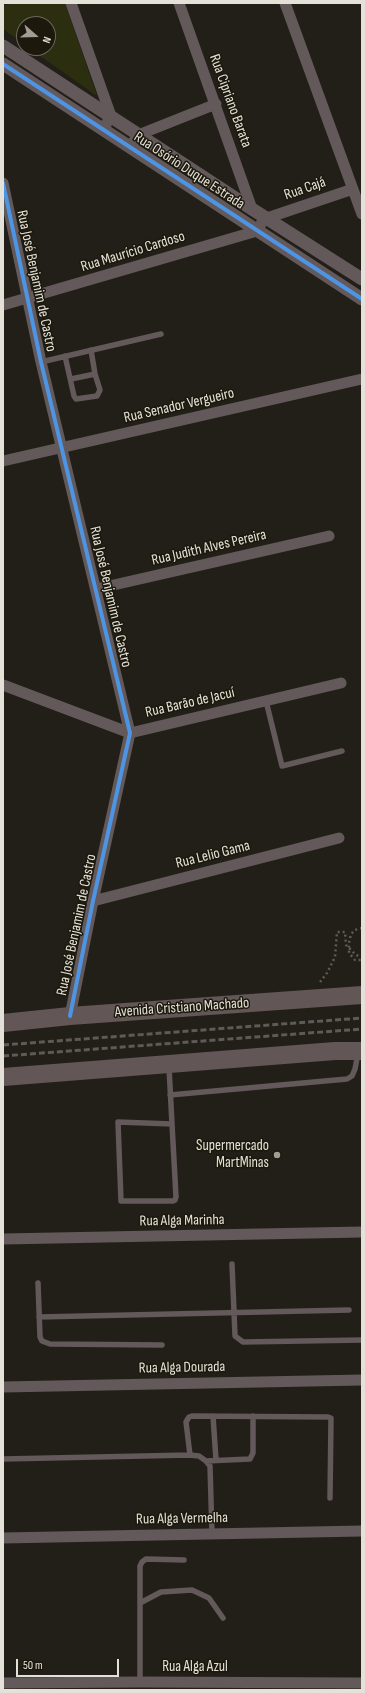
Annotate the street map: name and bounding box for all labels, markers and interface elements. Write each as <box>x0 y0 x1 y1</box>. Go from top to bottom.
north arrow <box>16 16 56 56</box>
text: N <box>40 35 54 45</box>
street label: Rua Cipriano Barata <box>205 52 255 150</box>
street label: Rua Osório Duque Estrada <box>130 128 248 214</box>
street label: Rua Cajá <box>282 174 328 204</box>
street label: Rua José Benjamim de Castro <box>12 209 60 353</box>
street label: Rua Maurício Cardoso <box>79 228 187 276</box>
street label: Rua Senador Vergueiro <box>122 385 236 427</box>
street label: Rua José Benjamim de Castro <box>85 525 135 669</box>
street label: Rua Judith Alves Pereira <box>150 526 268 570</box>
street label: Rua Barão de Jacuí <box>144 684 236 722</box>
street label: Rua Lelio Gama <box>174 837 252 873</box>
street label: Rua José Benjamim de Castro <box>53 853 101 997</box>
street label: Avenida Cristiano Machado <box>114 994 250 1022</box>
place label: Supermercado MartMinas <box>196 1137 269 1172</box>
marker: Supermercado MartMinas <box>272 1150 282 1160</box>
street label: Rua Alga Marinha <box>139 1211 225 1231</box>
street label: Rua Alga Dourada <box>139 1358 225 1378</box>
street label: Rua Alga Vermelha <box>136 1509 228 1529</box>
scale bar <box>18 1651 121 1677</box>
text: 50 m <box>23 1658 43 1673</box>
street label: Rua Alga Azul <box>162 1658 228 1676</box>

